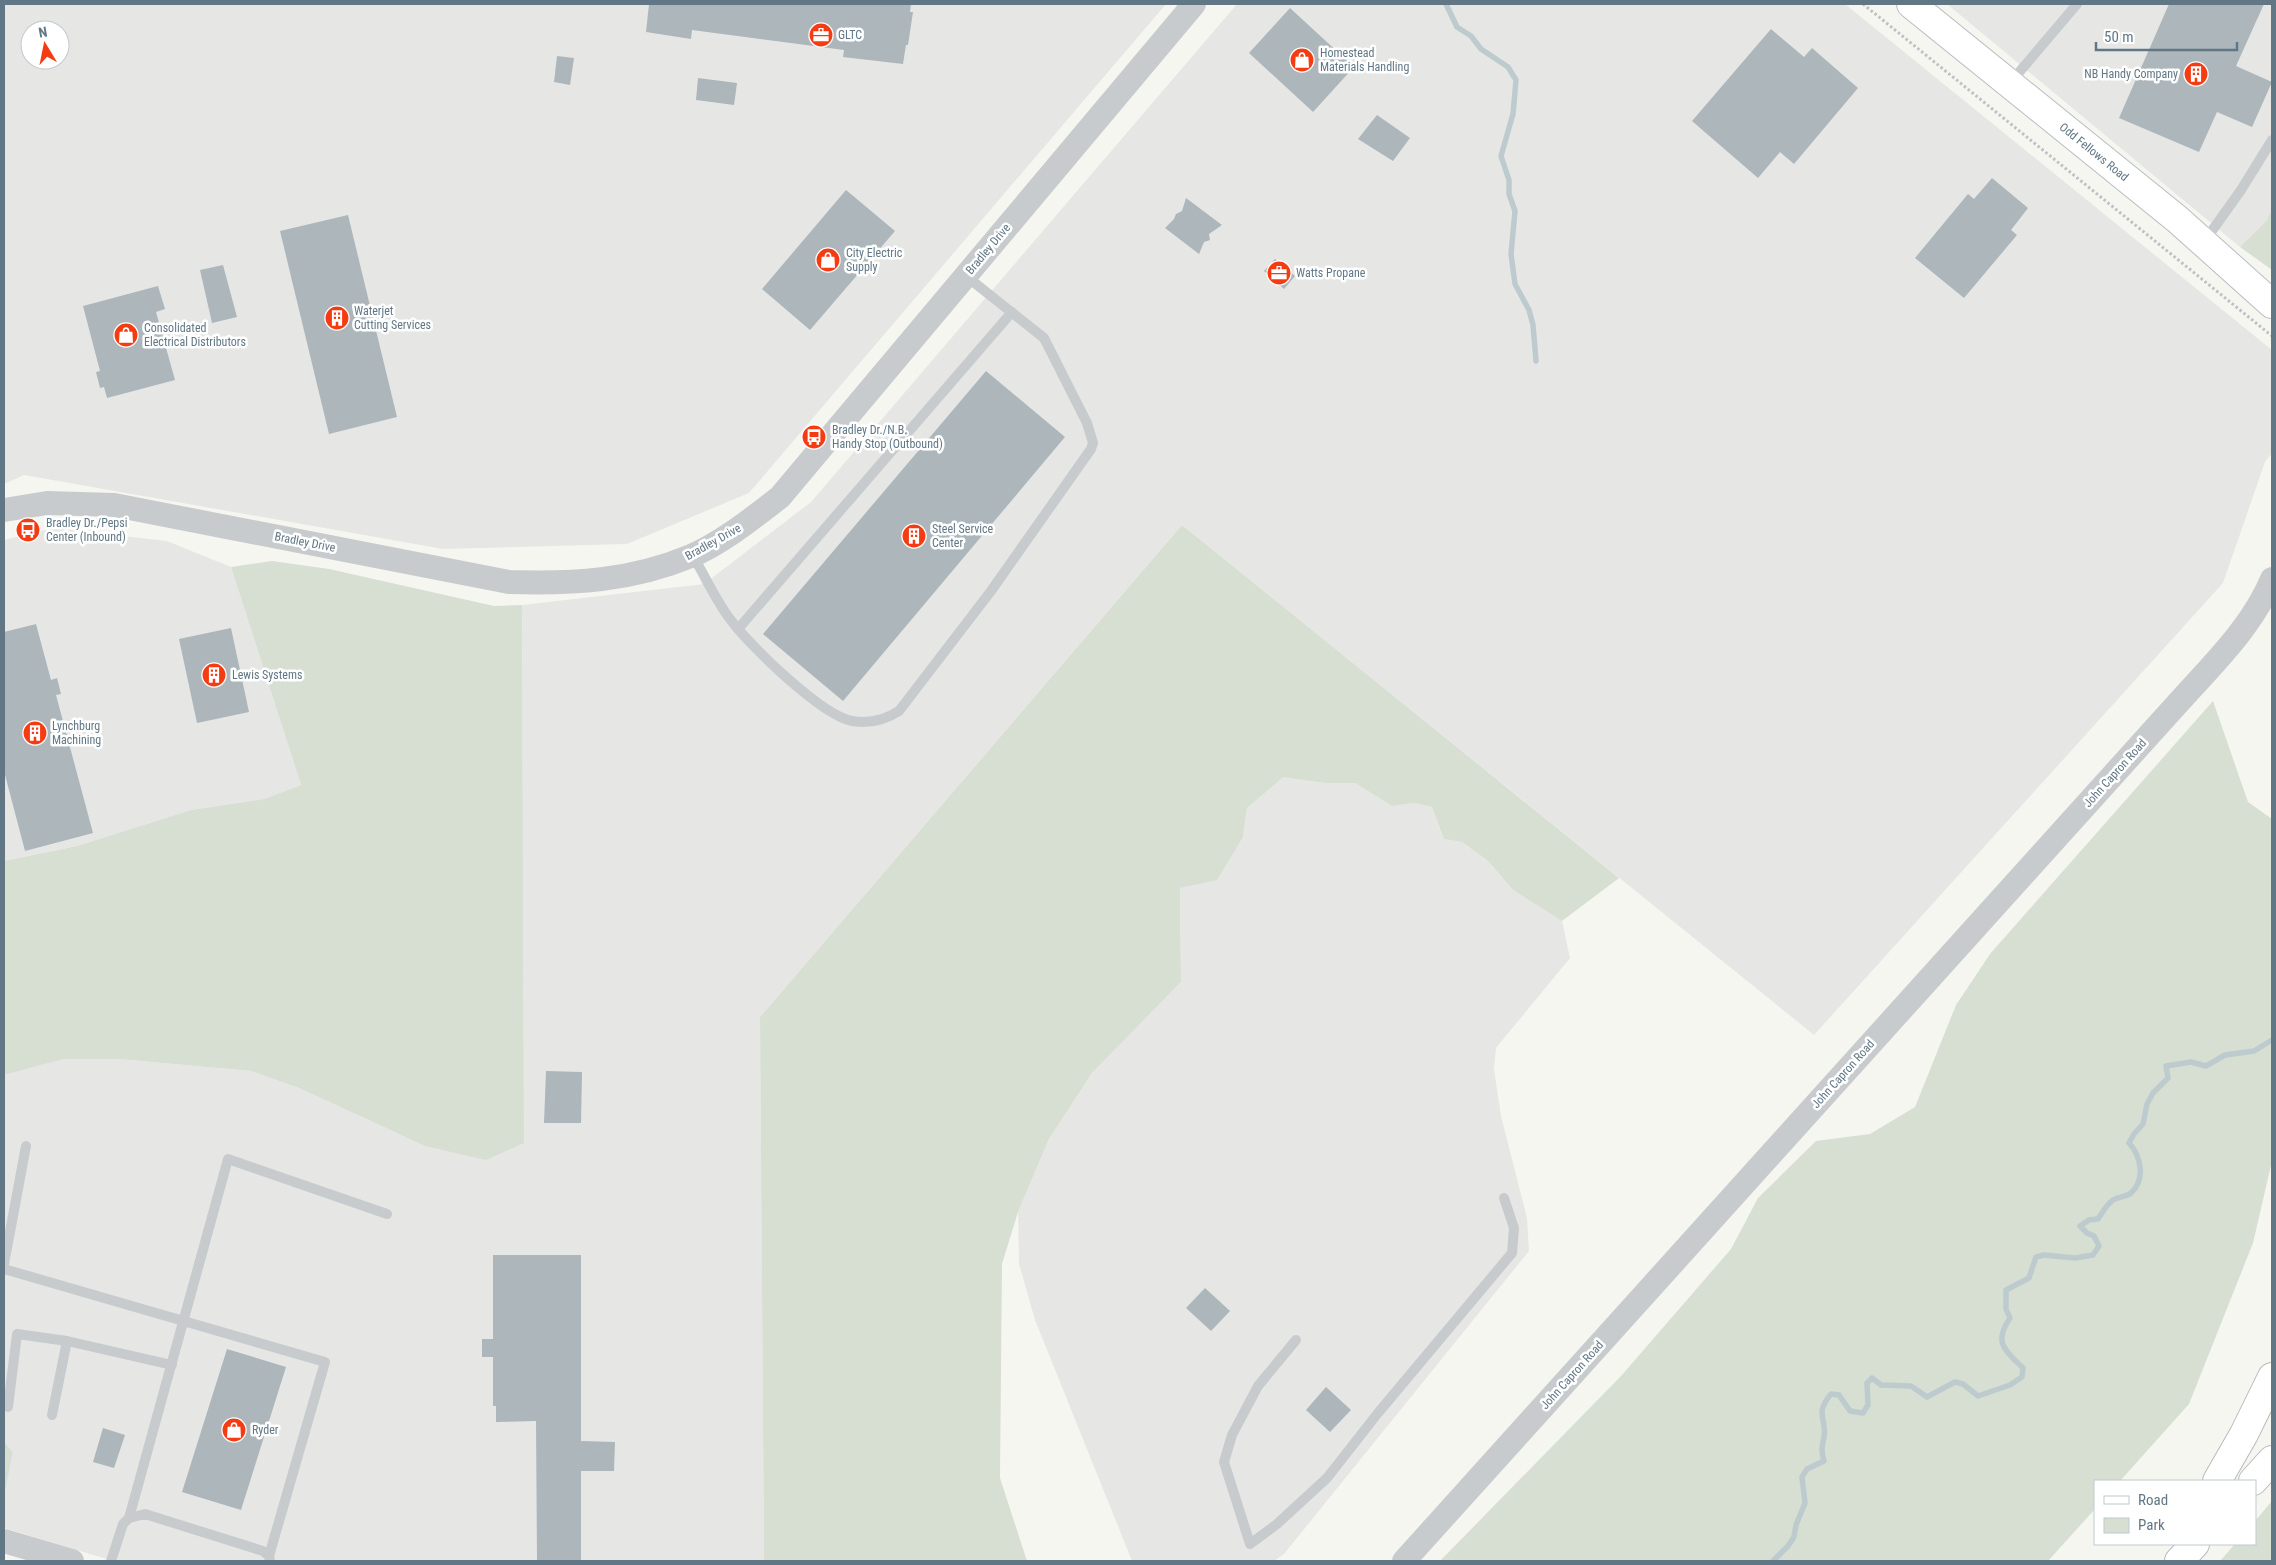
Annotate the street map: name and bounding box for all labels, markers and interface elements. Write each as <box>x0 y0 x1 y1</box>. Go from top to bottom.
north arrow <box>20 20 70 70</box>
scale bar <box>2096 20 2237 52</box>
office icon: GLTC <box>808 22 834 48</box>
text: N <box>37 24 48 41</box>
place label: GLTC <box>838 28 862 42</box>
text: 50 m <box>2104 28 2134 46</box>
place label: Homestead Materials Handling <box>1320 46 1409 74</box>
shop icon: Homestead Materials Handling <box>1289 47 1315 73</box>
building icon: NB Handy Company <box>2183 61 2209 87</box>
place label: NB Handy Company <box>2084 67 2178 81</box>
street label: Odd Fellows Road <box>2057 120 2131 184</box>
street label: Bradley Drive <box>963 221 1013 277</box>
place label: City Electric Supply <box>846 246 903 274</box>
shop icon: City Electric Supply <box>815 247 841 273</box>
office icon: Watts Propane <box>1266 260 1292 286</box>
place label: Watts Propane <box>1296 266 1366 280</box>
place label: Waterjet Cutting Services <box>354 304 431 332</box>
building icon: Waterjet Cutting Services <box>324 305 350 331</box>
place label: Consolidated Electrical Distributors <box>144 321 246 349</box>
shop icon: Consolidated Electrical Distributors <box>113 322 139 348</box>
place label: Bradley Dr./N.B. Handy Stop (Outbound) <box>832 423 943 451</box>
bus stop icon: Bradley Dr./N.B. Handy Stop (Outbound) <box>801 424 827 450</box>
place label: Bradley Dr./Pepsi Center (Inbound) <box>46 516 127 544</box>
bus stop icon: Bradley Dr./Pepsi Center (Inbound) <box>15 517 41 543</box>
street label: Bradley Drive <box>683 521 744 563</box>
place label: Steel Service Center <box>932 522 994 550</box>
building icon: Steel Service Center <box>901 523 927 549</box>
street label: Bradley Drive <box>273 529 337 555</box>
building icon: Lewis Systems <box>201 662 227 688</box>
place label: Lewis Systems <box>232 668 303 682</box>
place label: Lynchburg Machining <box>52 719 101 747</box>
building icon: Lynchburg Machining <box>22 720 48 746</box>
street label: John Capron Road <box>2081 736 2149 810</box>
street label: John Capron Road <box>1809 1037 1877 1111</box>
street label: John Capron Road <box>1538 1338 1606 1412</box>
shop icon: Ryder <box>221 1417 247 1443</box>
place label: Ryder <box>252 1423 279 1437</box>
legend <box>2094 1480 2256 1545</box>
text: Road <box>2138 1491 2168 1509</box>
text: Park <box>2138 1516 2165 1534</box>

